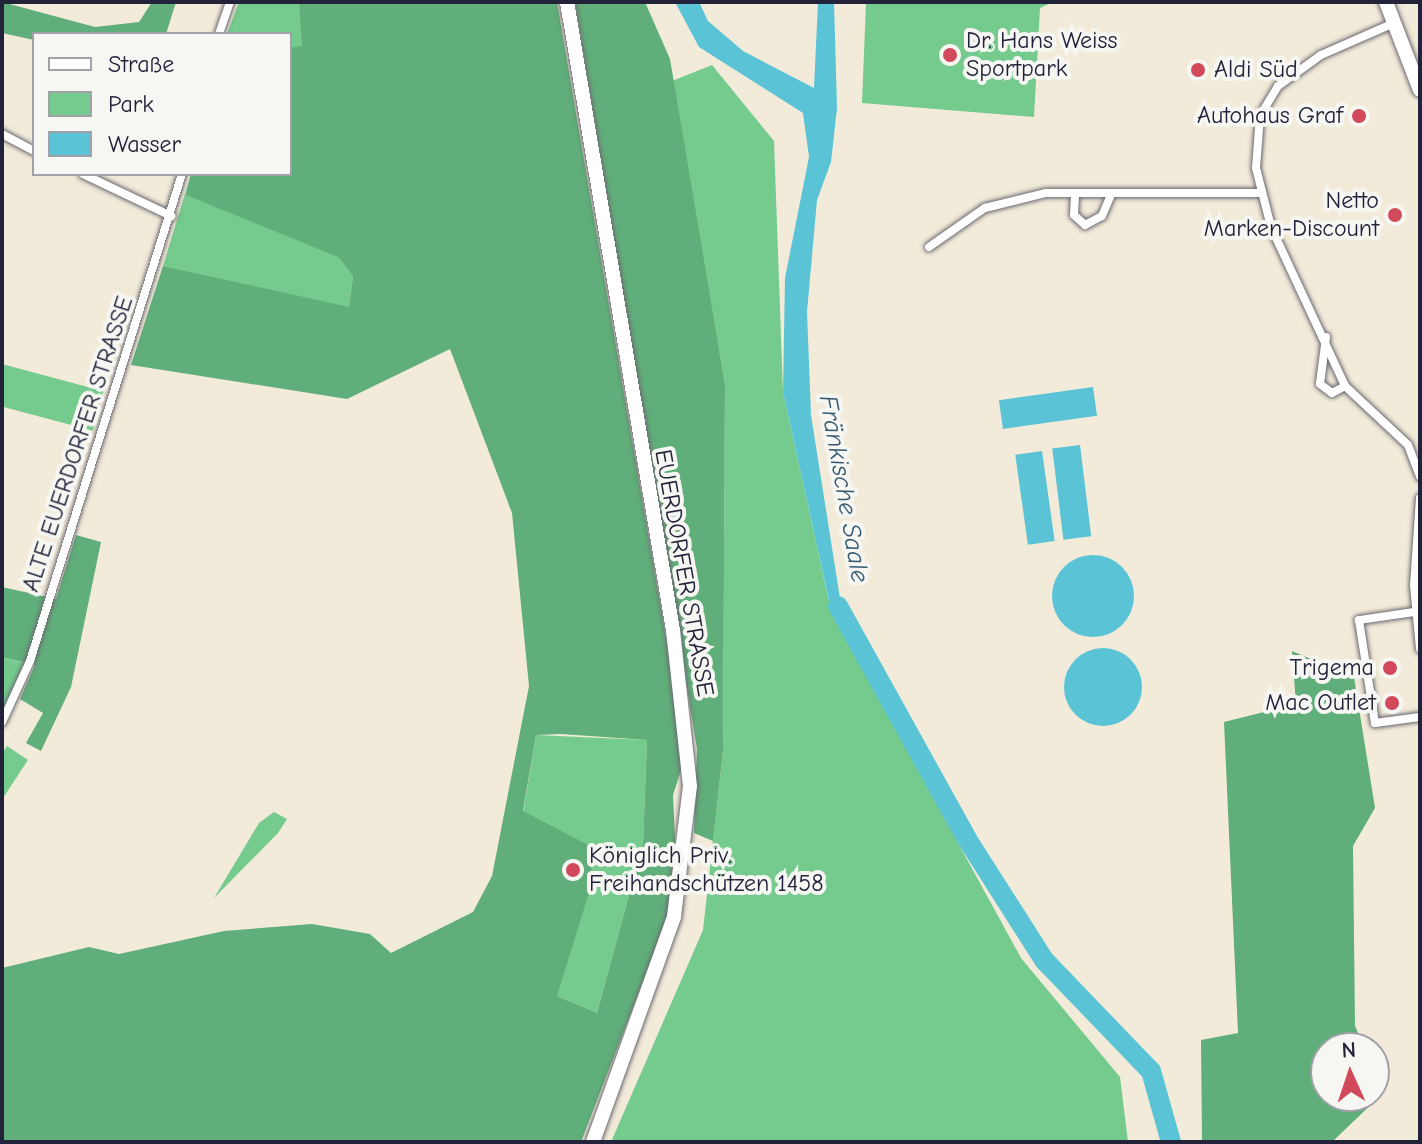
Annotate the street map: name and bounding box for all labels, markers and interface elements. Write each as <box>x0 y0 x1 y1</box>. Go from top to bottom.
place label: Dr. Hans Weiss Sportpark <box>966 27 1118 83</box>
legend <box>32 32 292 176</box>
marker: Dr. Hans Weiss Sportpark <box>941 46 959 64</box>
text: Straße <box>108 50 174 78</box>
place label: Aldi Süd <box>1214 56 1298 84</box>
marker: Aldi Süd <box>1189 61 1207 79</box>
text: Park <box>108 90 154 118</box>
place label: Autohaus Graf <box>1197 102 1343 130</box>
marker: Autohaus Graf <box>1350 107 1368 125</box>
text: Wasser <box>108 130 181 158</box>
place label: Netto Marken-Discount <box>1204 187 1379 243</box>
marker: Netto Marken-Discount <box>1386 206 1404 224</box>
street label: ALTE EUERDORFER STRASSE <box>17 293 139 595</box>
water label: Fränkische Saale <box>811 393 875 585</box>
street label: EUERDORFER STRASSE <box>648 447 720 699</box>
place label: Trigema <box>1290 654 1374 682</box>
marker: Trigema <box>1381 659 1399 677</box>
place label: Mac Outlet <box>1265 689 1376 717</box>
marker: Mac Outlet <box>1383 694 1401 712</box>
place label: Königlich Priv. Freihandschützen 1458 <box>589 842 824 898</box>
marker: Königlich Priv. Freihandschützen 1458 <box>564 861 582 879</box>
north arrow <box>1310 1032 1390 1112</box>
text: N <box>1341 1037 1357 1063</box>

